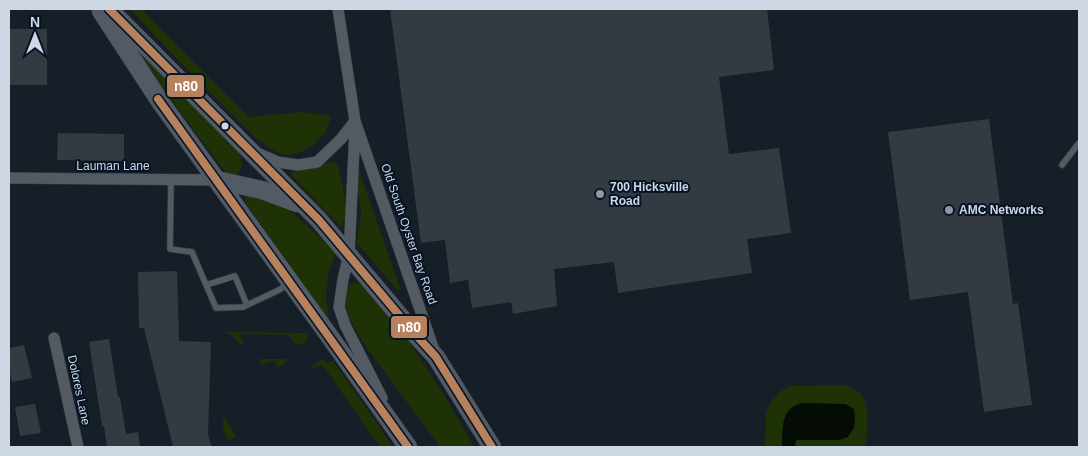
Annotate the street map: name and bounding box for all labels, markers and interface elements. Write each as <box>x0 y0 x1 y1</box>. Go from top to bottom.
north arrow <box>10 10 60 60</box>
text: N <box>30 14 40 30</box>
line badge: n80 <box>166 74 205 98</box>
text: n80 <box>174 78 198 94</box>
unlabelled marker <box>220 121 230 131</box>
street label: Lauman Lane <box>76 159 150 173</box>
street label: Old South Oyster Bay Road <box>378 162 440 306</box>
place label: 700 Hicksville Road <box>610 180 689 208</box>
marker: 700 Hicksville Road <box>594 188 606 200</box>
place label: AMC Networks <box>959 203 1044 217</box>
marker: AMC Networks <box>943 204 955 216</box>
line badge: n80 <box>390 315 428 339</box>
text: n80 <box>397 319 421 335</box>
street label: Dolores Lane <box>65 354 93 427</box>

